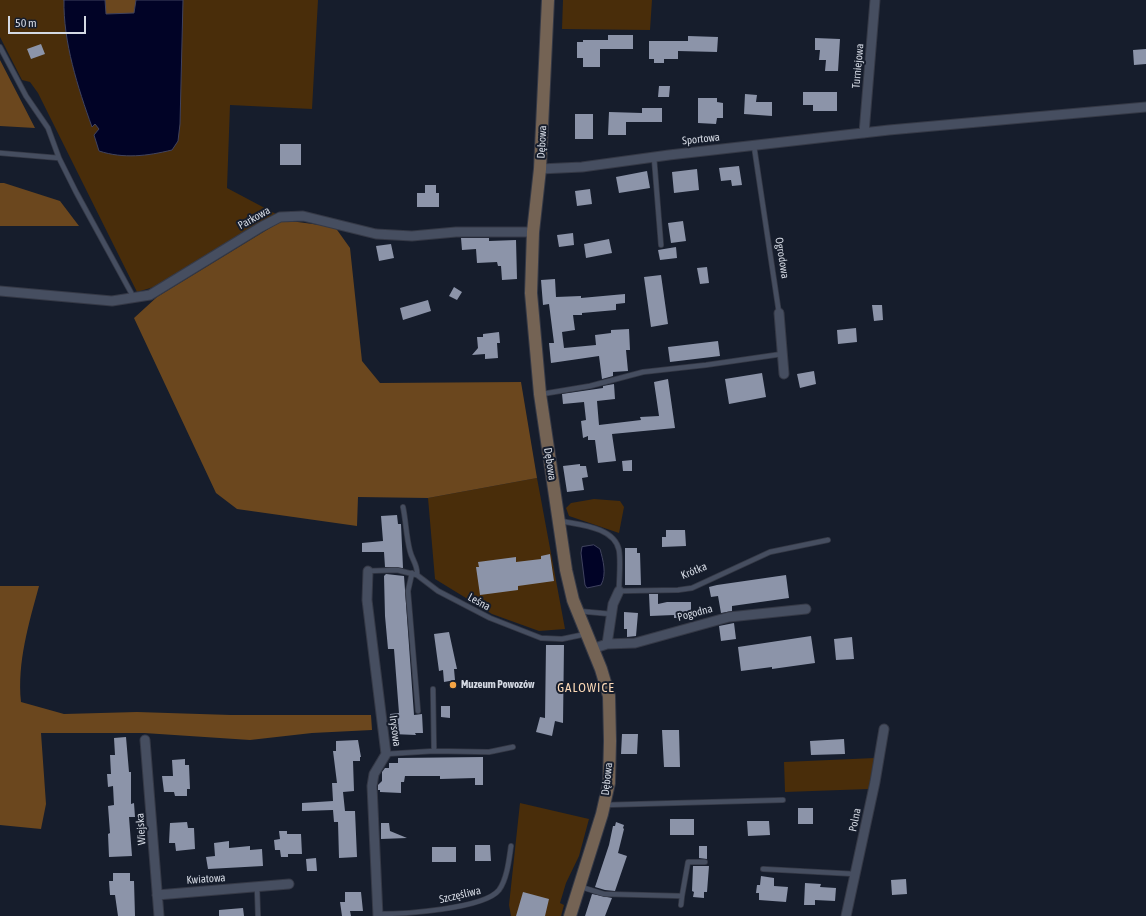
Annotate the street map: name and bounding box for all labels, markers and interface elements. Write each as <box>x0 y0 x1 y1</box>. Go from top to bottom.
scale bar <box>10 8 88 34</box>
text: 50 m <box>15 16 37 30</box>
street label: Turniejowa <box>849 43 867 89</box>
street label: Dębowa <box>535 125 549 159</box>
street label: Sportowa <box>681 130 721 148</box>
street label: Parkowa <box>236 204 272 232</box>
street label: Ogrodowa <box>772 237 792 279</box>
street label: Dębowa <box>541 447 559 481</box>
street label: Krótka <box>679 560 709 582</box>
street label: Leśna <box>465 591 493 613</box>
street label: Pogodna <box>676 602 714 624</box>
place label: Muzeum Powozów <box>461 678 535 692</box>
marker: Muzeum Powozów <box>448 680 458 690</box>
district label: GALOWICE <box>557 680 615 696</box>
street label: Irysowa <box>386 715 404 747</box>
street label: Dębowa <box>599 762 615 796</box>
street label: Polna <box>846 807 864 833</box>
street label: Wiejska <box>133 813 149 845</box>
street label: Kwiatowa <box>186 871 226 887</box>
street label: Szczęśliwa <box>438 884 482 906</box>

